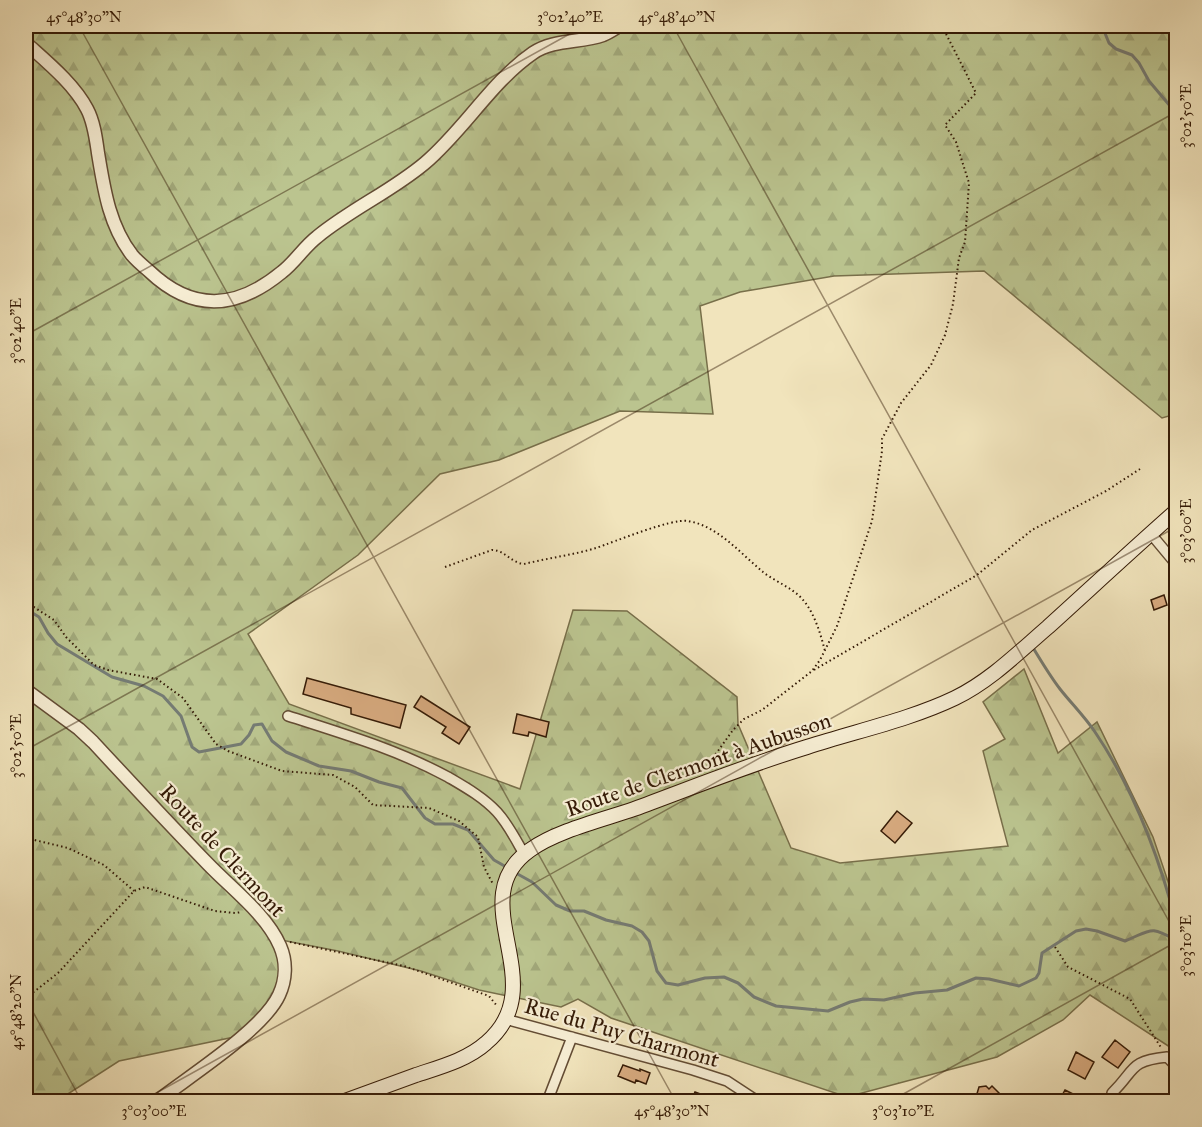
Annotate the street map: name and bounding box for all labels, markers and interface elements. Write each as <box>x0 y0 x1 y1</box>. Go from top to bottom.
text: 45°48'30"N <box>46 8 122 26</box>
text: 3°02'40"E <box>537 8 603 26</box>
text: 45°48'40"N <box>638 8 716 26</box>
text: 3°02'50"E <box>1177 83 1195 148</box>
text: 3°02'40"E <box>7 298 25 364</box>
text: 3°03'00"E <box>1177 498 1195 564</box>
street label: Route de Clermont à Aubusson <box>562 706 835 823</box>
text: 3°02'50"E <box>7 713 25 778</box>
street label: Route de Clermont <box>154 778 291 923</box>
text: 3°03'10"E <box>1177 915 1195 977</box>
text: 45°48'20"N <box>7 973 25 1050</box>
street label: Rue du Puy Charmont <box>521 992 723 1073</box>
text: 3°03'00"E <box>121 1102 187 1120</box>
text: 45°48'30"N <box>634 1102 710 1120</box>
text: 3°03'10"E <box>872 1102 934 1120</box>

